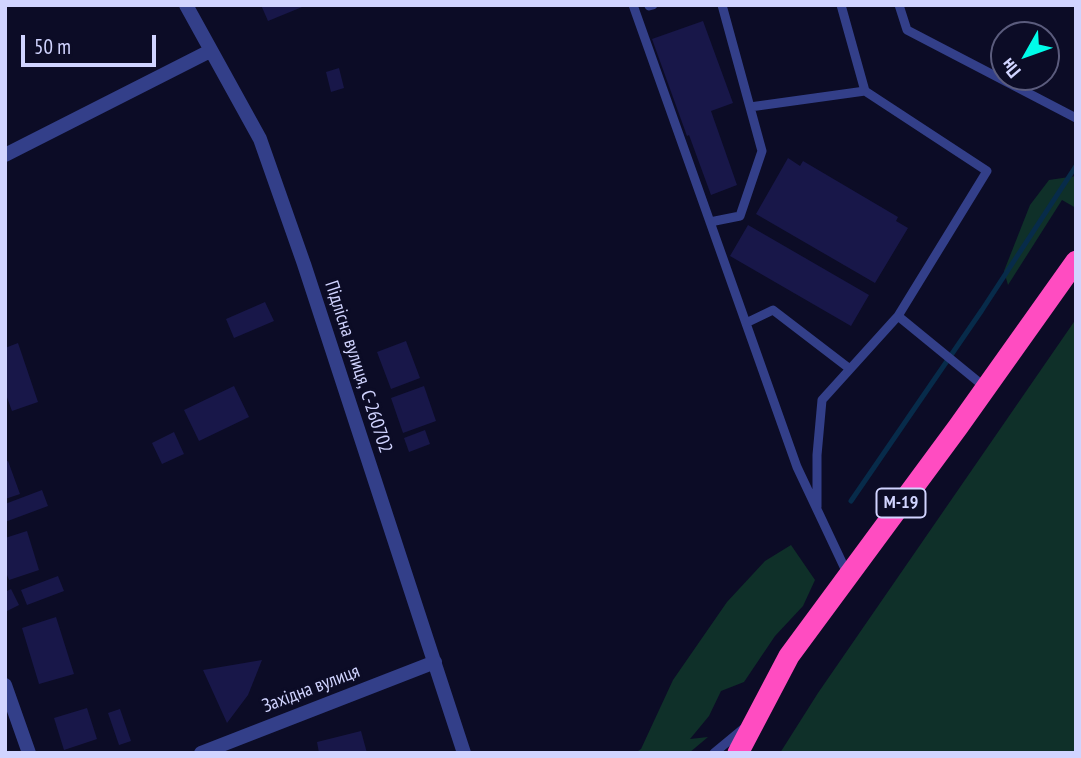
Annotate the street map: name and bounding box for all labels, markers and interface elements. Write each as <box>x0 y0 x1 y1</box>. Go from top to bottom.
scale bar <box>24 21 159 65</box>
north arrow <box>990 21 1060 91</box>
text: 50 m <box>34 33 71 60</box>
text: Пн <box>995 53 1026 83</box>
street label: Підлісна вулиця, С-260702 <box>319 278 397 456</box>
road number: М-19 <box>876 489 926 518</box>
street label: Західна вулиця <box>259 660 363 718</box>

